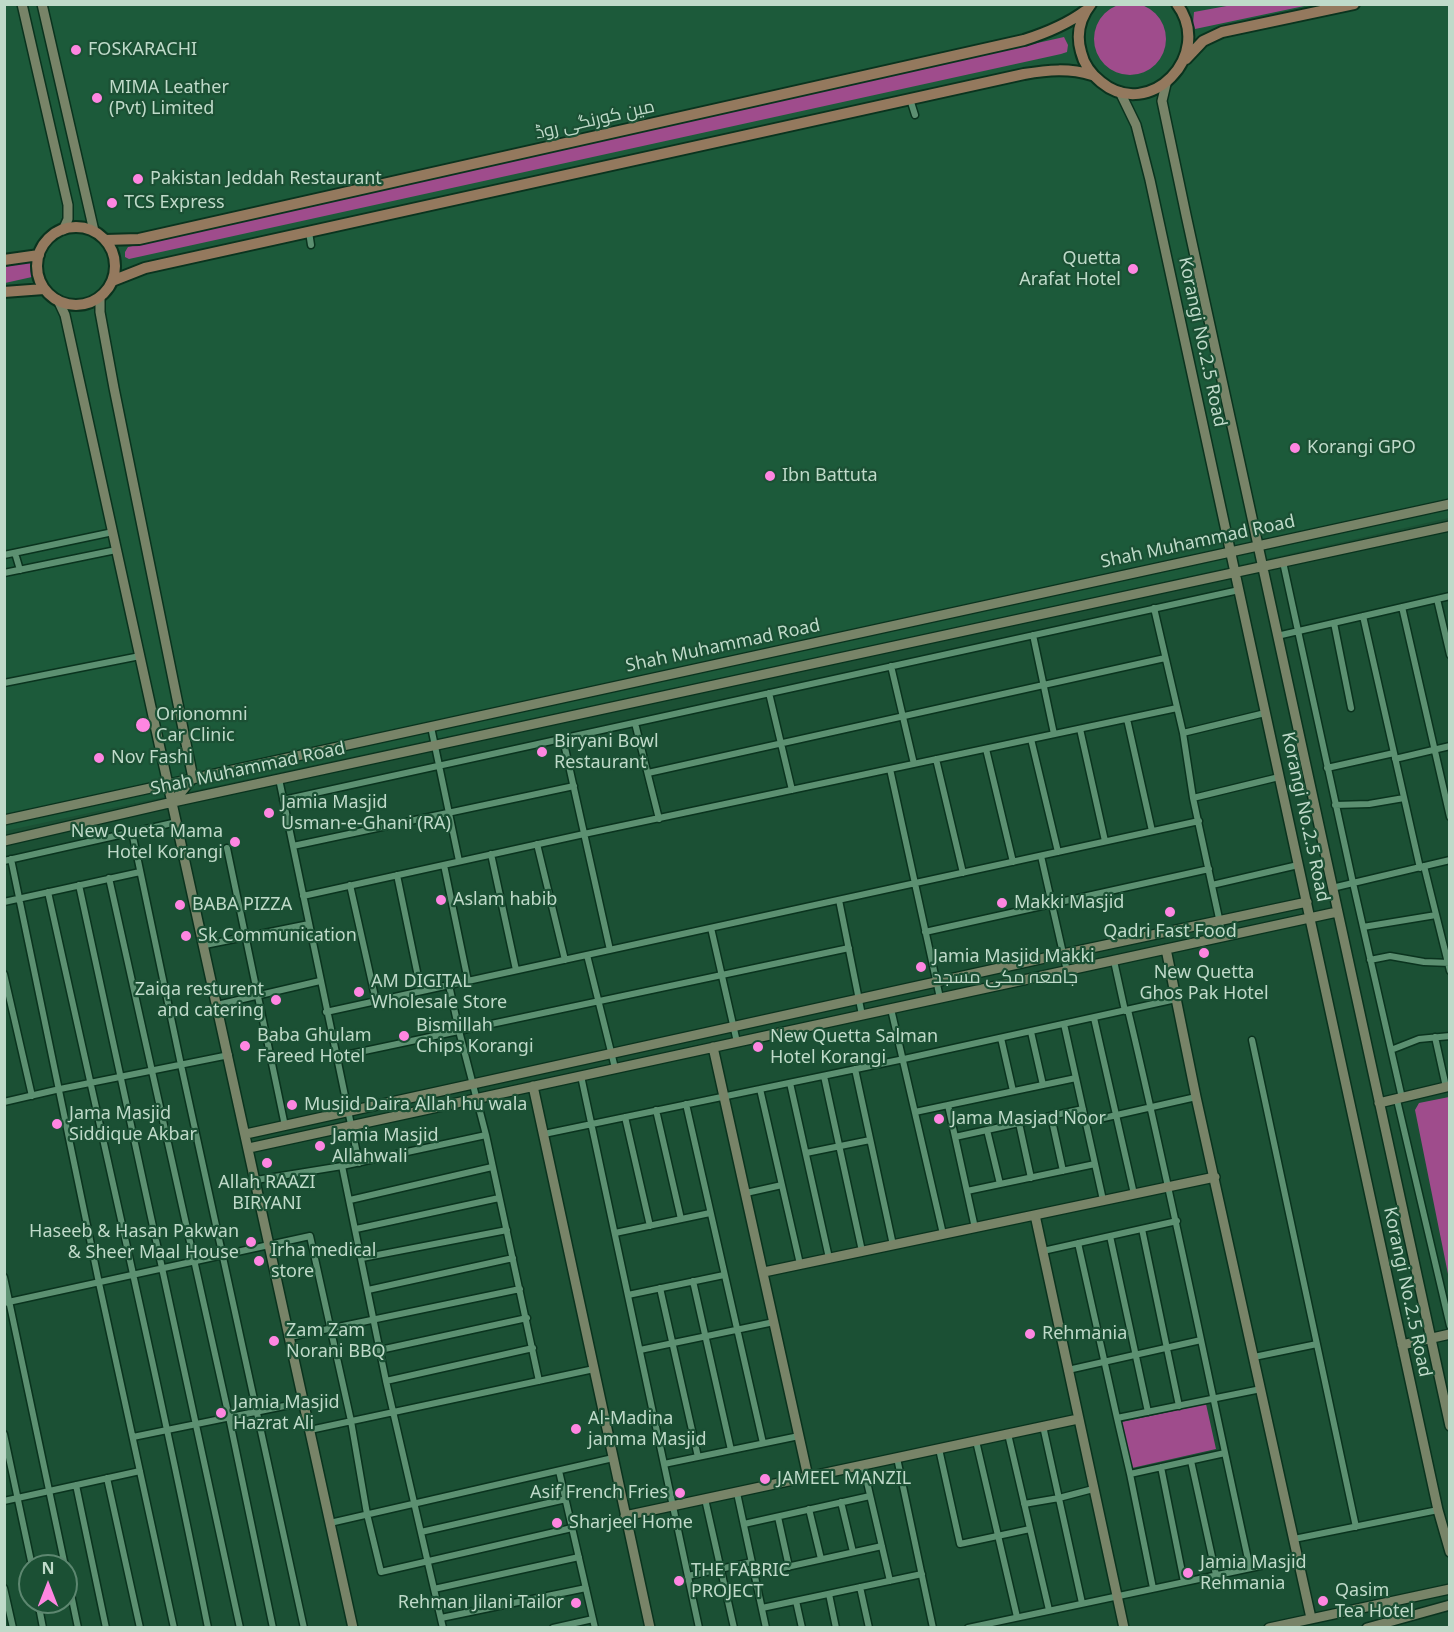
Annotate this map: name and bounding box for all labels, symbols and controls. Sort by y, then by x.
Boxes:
place label: FOSKARACHI [88,39,197,61]
marker: FOSKARACHI [69,43,83,57]
place label: MIMA Leather (Pvt) Limited [109,77,229,119]
marker: MIMA Leather (Pvt) Limited [90,91,104,105]
street label: مین کورنگی روڈ [533,96,657,144]
place label: Pakistan Jeddah Restaurant [150,168,382,190]
marker: Pakistan Jeddah Restaurant [131,172,145,186]
place label: TCS Express [124,192,225,214]
marker: TCS Express [105,196,119,210]
place label: Quetta Arafat Hotel [1019,248,1121,290]
street label: Korangi No.2.5 Road [1173,255,1231,429]
marker: Quetta Arafat Hotel [1126,262,1140,276]
place label: Korangi GPO [1307,437,1416,459]
marker: Korangi GPO [1288,441,1302,455]
place label: Ibn Battuta [782,465,877,487]
marker: Ibn Battuta [763,469,777,483]
street label: Shah Muhammad Road [1099,511,1297,573]
street label: Shah Muhammad Road [624,615,822,677]
place label: Orionomni Car Clinic [156,704,248,746]
marker: Orionomni Car Clinic [134,716,152,734]
street label: Korangi No.2.5 Road [1276,730,1334,904]
place label: Biryani Bowl Restaurant [554,731,659,774]
street label: Shah Muhammad Road [149,738,347,800]
marker: Biryani Bowl Restaurant [535,745,549,759]
place label: Nov Fashi [111,747,193,769]
marker: Nov Fashi [92,751,106,765]
place label: Jamia Masjid Usman-e-Ghani (RA) [281,792,451,834]
marker: Jamia Masjid Usman-e-Ghani (RA) [262,806,276,820]
place label: New Queta Mama Hotel Korangi [71,821,223,864]
marker: New Queta Mama Hotel Korangi [228,835,242,849]
place label: Aslam habib [453,889,557,911]
place label: Makki Masjid [1014,892,1124,914]
marker: Aslam habib [434,893,448,907]
place label: BABA PIZZA [192,894,292,916]
marker: Makki Masjid [995,896,1009,910]
marker: BABA PIZZA [173,898,187,912]
marker: Qadri Fast Food [1163,905,1177,919]
place label: Qadri Fast Food [1103,921,1237,943]
place label: Sk Communication [198,925,357,947]
marker: Sk Communication [179,929,193,943]
place label: Jamia Masjid Makki جامعہ مکی مسجد [933,946,1095,988]
marker: New Quetta Ghos Pak Hotel [1197,946,1211,960]
marker: Jamia Masjid Makki جامعہ مکی مسجد [914,960,928,974]
place label: New Quetta Ghos Pak Hotel [1139,962,1269,1004]
place label: AM DIGITAL Wholesale Store [371,971,507,1014]
place label: Zaiqa resturent and catering [135,979,264,1022]
marker: AM DIGITAL Wholesale Store [352,985,366,999]
marker: Zaiqa resturent and catering [269,993,283,1007]
place label: Bismillah Chips Korangi [416,1015,534,1058]
place label: Baba Ghulam Fareed Hotel [257,1025,372,1068]
place label: New Quetta Salman Hotel Korangi [770,1026,938,1068]
marker: Bismillah Chips Korangi [397,1029,411,1043]
marker: Baba Ghulam Fareed Hotel [238,1039,252,1053]
marker: New Quetta Salman Hotel Korangi [751,1040,765,1054]
place label: Musjid Daira Allah hu wala [304,1094,527,1116]
marker: Musjid Daira Allah hu wala [285,1098,299,1112]
place label: Jama Masjid Siddique Akbar [69,1103,197,1146]
place label: Jama Masjad Noor [951,1108,1106,1130]
marker: Jama Masjad Noor [932,1112,946,1126]
marker: Jama Masjid Siddique Akbar [50,1117,64,1131]
place label: Jamia Masjid Allahwali [332,1125,439,1168]
marker: Jamia Masjid Allahwali [313,1139,327,1153]
marker: Allah RAAZI BIRYANI [260,1156,274,1170]
place label: Allah RAAZI BIRYANI [218,1172,316,1214]
street label: Korangi No.2.5 Road [1378,1205,1436,1379]
place label: Haseeb & Hasan Pakwan & Sheer Maal House [29,1221,239,1264]
marker: Haseeb & Hasan Pakwan & Sheer Maal House [244,1235,258,1249]
place label: Irha medical store [271,1240,377,1282]
marker: Irha medical store [252,1254,266,1268]
place label: Zam Zam Norani BBQ [286,1320,386,1362]
place label: Rehmania [1042,1323,1127,1345]
marker: Rehmania [1023,1327,1037,1341]
marker: Zam Zam Norani BBQ [267,1334,281,1348]
place label: Jamia Masjid Hazrat Ali [233,1392,340,1434]
marker: Jamia Masjid Hazrat Ali [214,1406,228,1420]
place label: Al-Madina jamma Masjid [588,1408,707,1450]
marker: Al-Madina jamma Masjid [569,1422,583,1436]
place label: JAMEEL MANZIL [777,1468,911,1490]
marker: JAMEEL MANZIL [758,1472,772,1486]
place label: Asif French Fries [530,1482,668,1504]
marker: Asif French Fries [673,1486,687,1500]
place label: Sharjeel Home [569,1512,693,1534]
marker: Sharjeel Home [550,1516,564,1530]
place label: Jamia Masjid Rehmania [1200,1552,1307,1594]
north arrow [18,1554,78,1614]
text: N [41,1557,55,1579]
place label: THE FABRIC PROJECT [691,1560,790,1602]
marker: Jamia Masjid Rehmania [1181,1566,1195,1580]
marker: THE FABRIC PROJECT [672,1574,686,1588]
place label: Qasim Tea Hotel [1335,1580,1414,1622]
place label: Rehman Jilani Tailor [398,1592,564,1614]
marker: Qasim Tea Hotel [1316,1594,1330,1608]
marker: Rehman Jilani Tailor [569,1596,583,1610]

